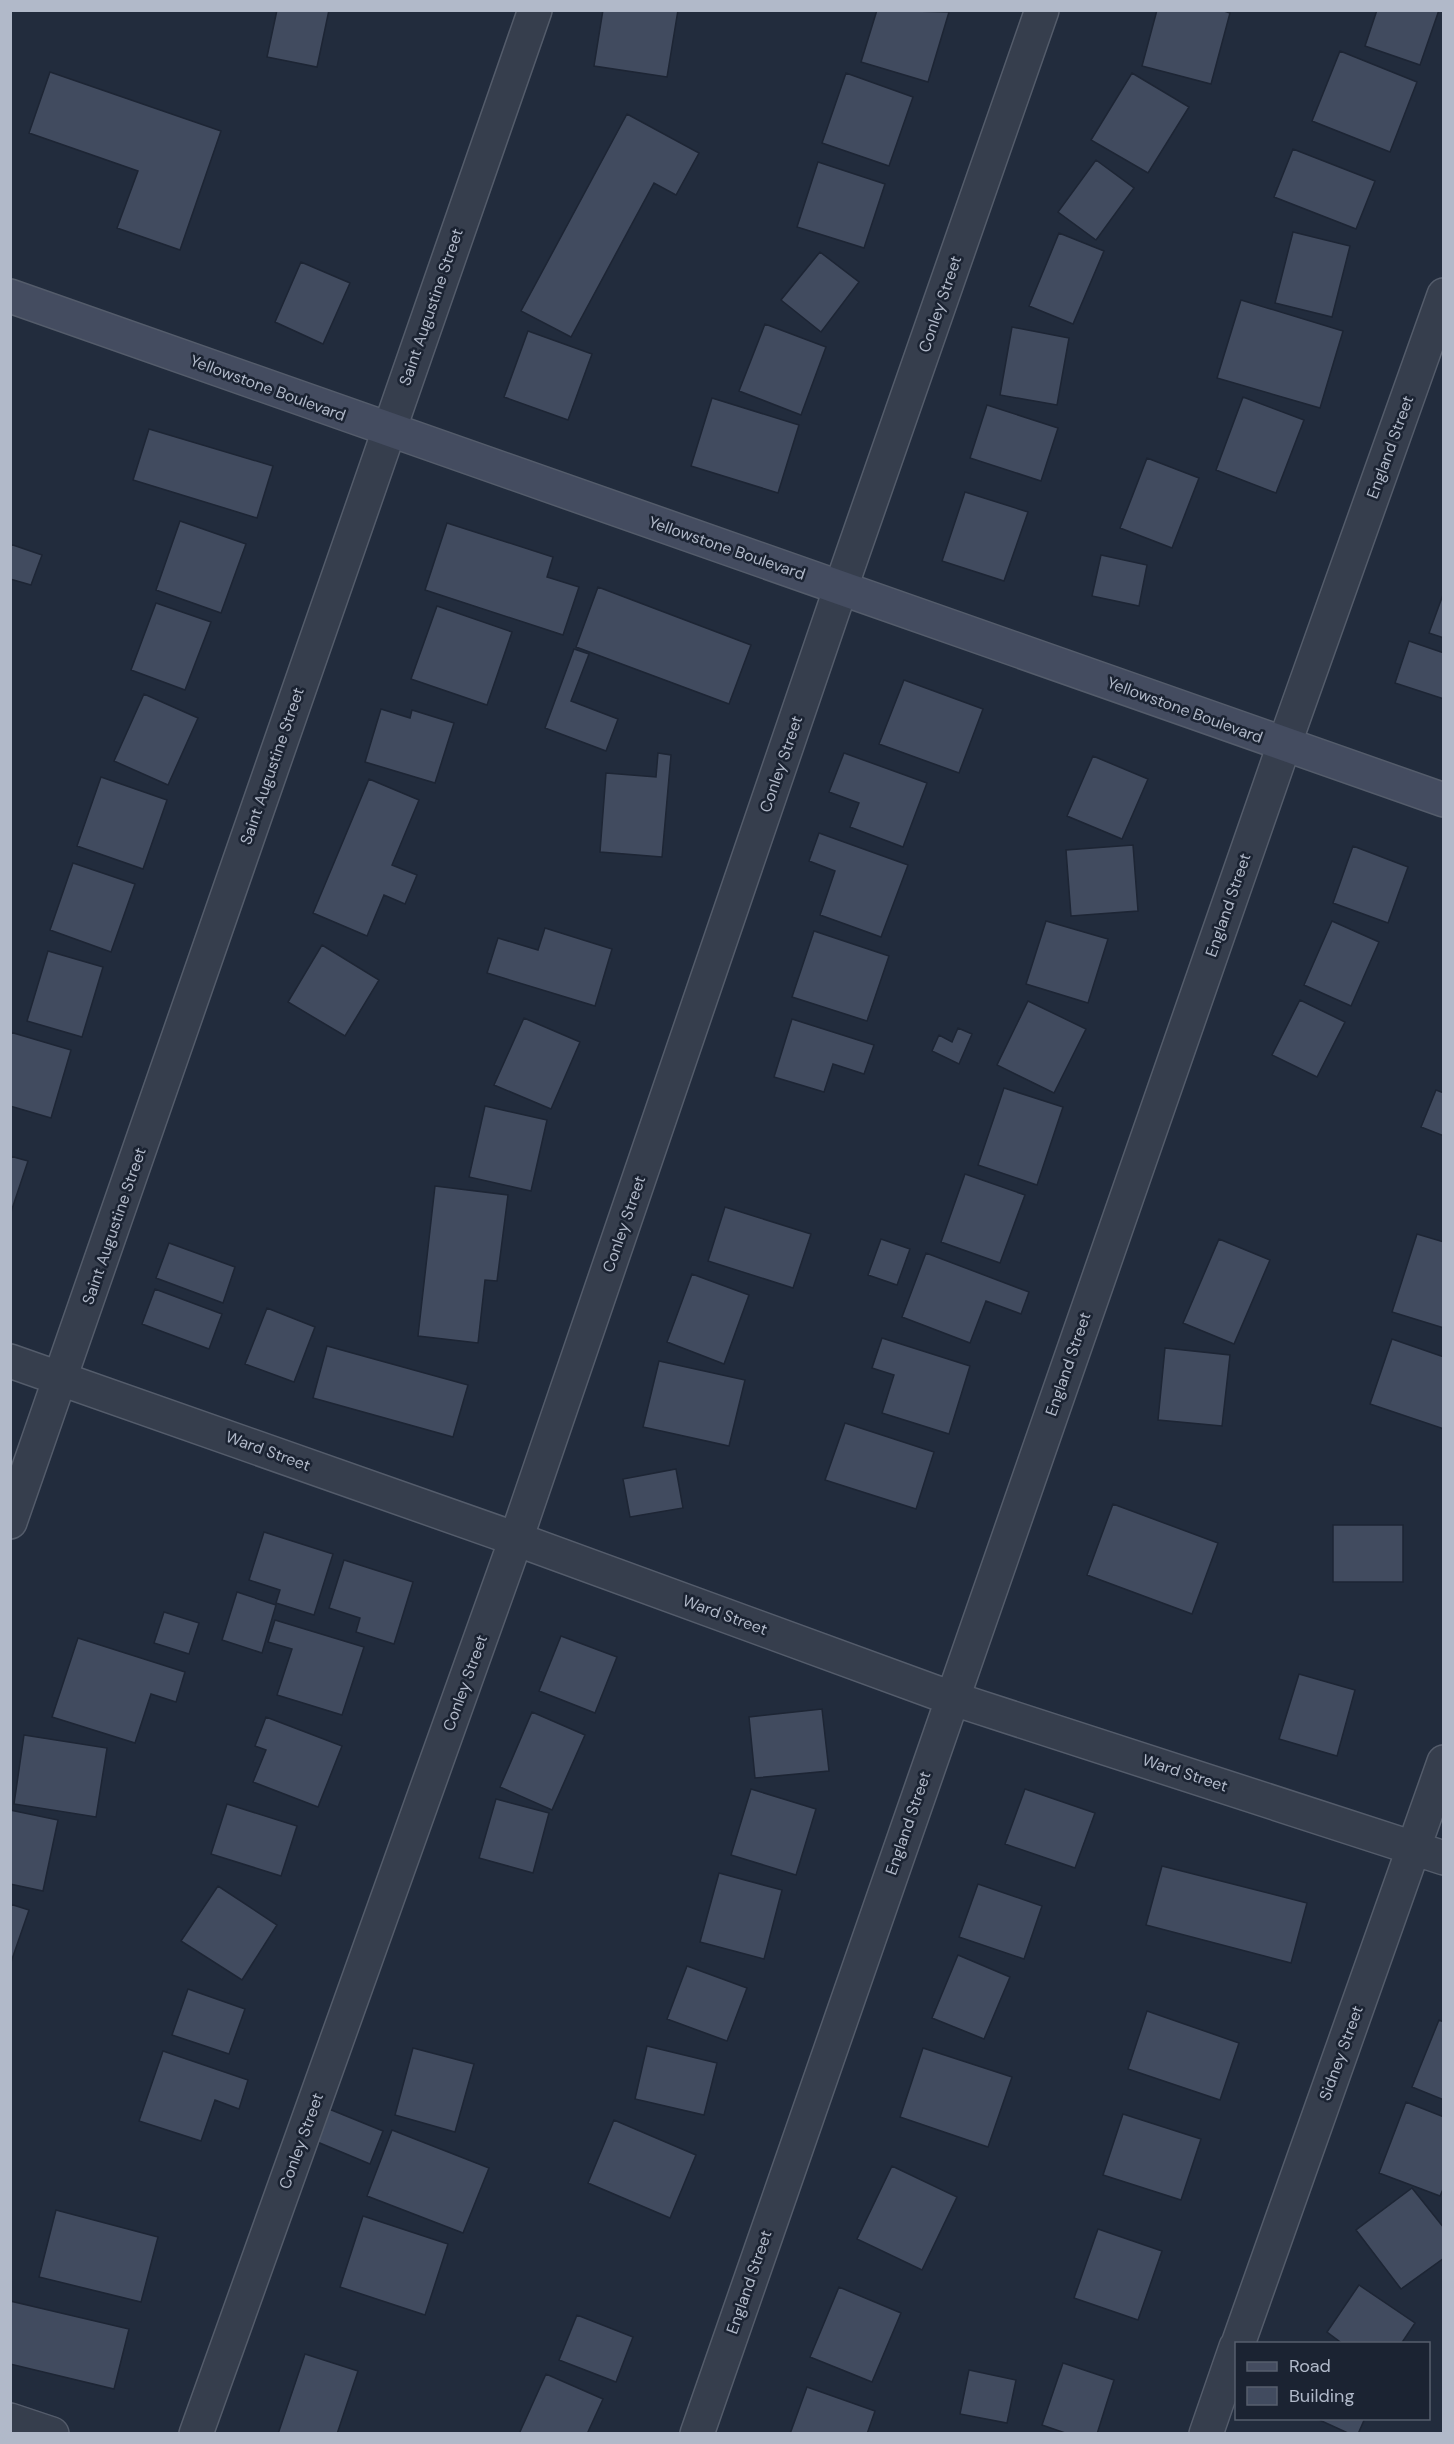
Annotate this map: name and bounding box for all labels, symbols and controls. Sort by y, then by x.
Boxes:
street label: Saint Augustine Street [394,226,468,388]
street label: Conley Street [914,253,966,355]
street label: Yellowstone Boulevard [187,350,349,426]
street label: England Street [1362,393,1418,501]
street label: Yellowstone Boulevard [646,511,808,585]
street label: Yellowstone Boulevard [1104,672,1266,748]
street label: Saint Augustine Street [235,685,309,847]
street label: Conley Street [755,713,807,815]
street label: England Street [1200,850,1256,960]
street label: Saint Augustine Street [77,1145,151,1307]
street label: Conley Street [598,1173,650,1275]
street label: England Street [1040,1309,1096,1419]
street label: Ward Street [223,1426,313,1476]
street label: Ward Street [680,1590,770,1640]
street label: Conley Street [438,1632,492,1734]
street label: Ward Street [1140,1749,1230,1797]
street label: England Street [880,1768,936,1878]
street label: Sidney Street [1314,2003,1368,2103]
street label: Conley Street [274,2090,328,2192]
street label: England Street [721,2227,777,2337]
legend [1235,2342,1430,2420]
text: Road [1289,2354,1331,2378]
text: Building [1289,2384,1354,2408]

